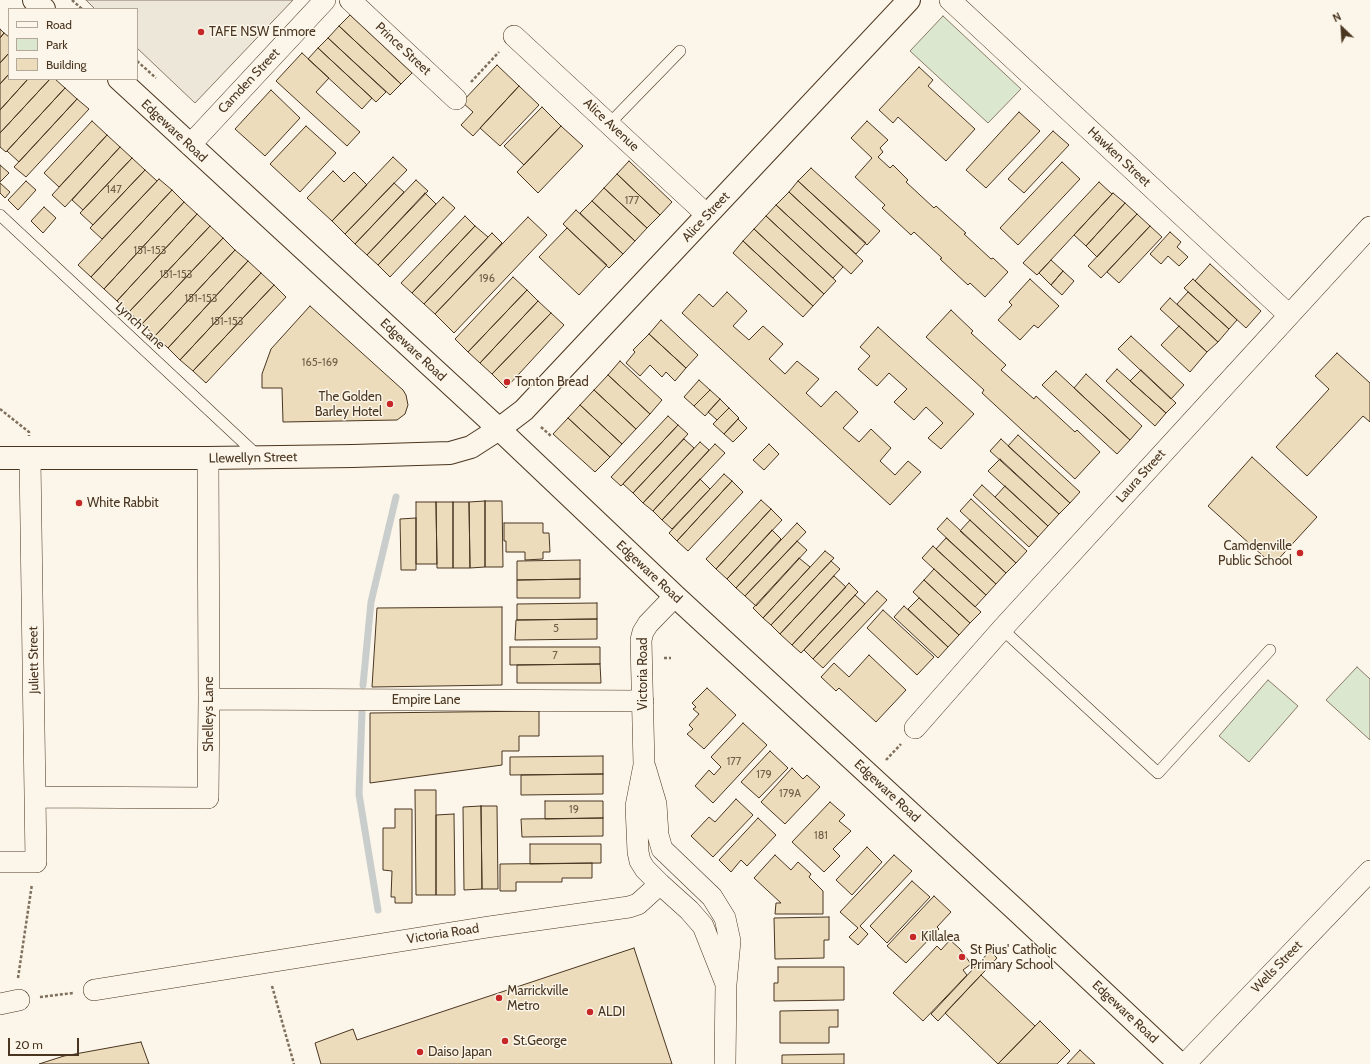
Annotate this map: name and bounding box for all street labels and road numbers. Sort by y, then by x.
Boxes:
street label: Prince Street [372,19,434,79]
street label: Camden Street [215,45,283,117]
street label: Alice Avenue [580,95,642,155]
street label: Edgeware Road [138,96,210,166]
street label: Hawken Street [1084,124,1154,190]
street label: Alice Street [679,189,733,245]
street label: Lynch Lane [112,299,168,353]
street label: Edgeware Road [377,315,449,385]
street label: Laura Street [1113,446,1169,506]
street label: Llewellyn Street [209,449,297,467]
street label: Edgeware Road [613,537,685,607]
street label: Juliett Street [26,626,42,694]
street label: Victoria Road [635,638,651,710]
street label: Shelleys Lane [201,676,217,752]
street label: Empire Lane [392,692,460,708]
street label: Edgeware Road [851,756,923,826]
street label: Victoria Road [406,921,480,947]
street label: Wells Street [1248,938,1306,996]
street label: Edgeware Road [1089,977,1161,1047]

